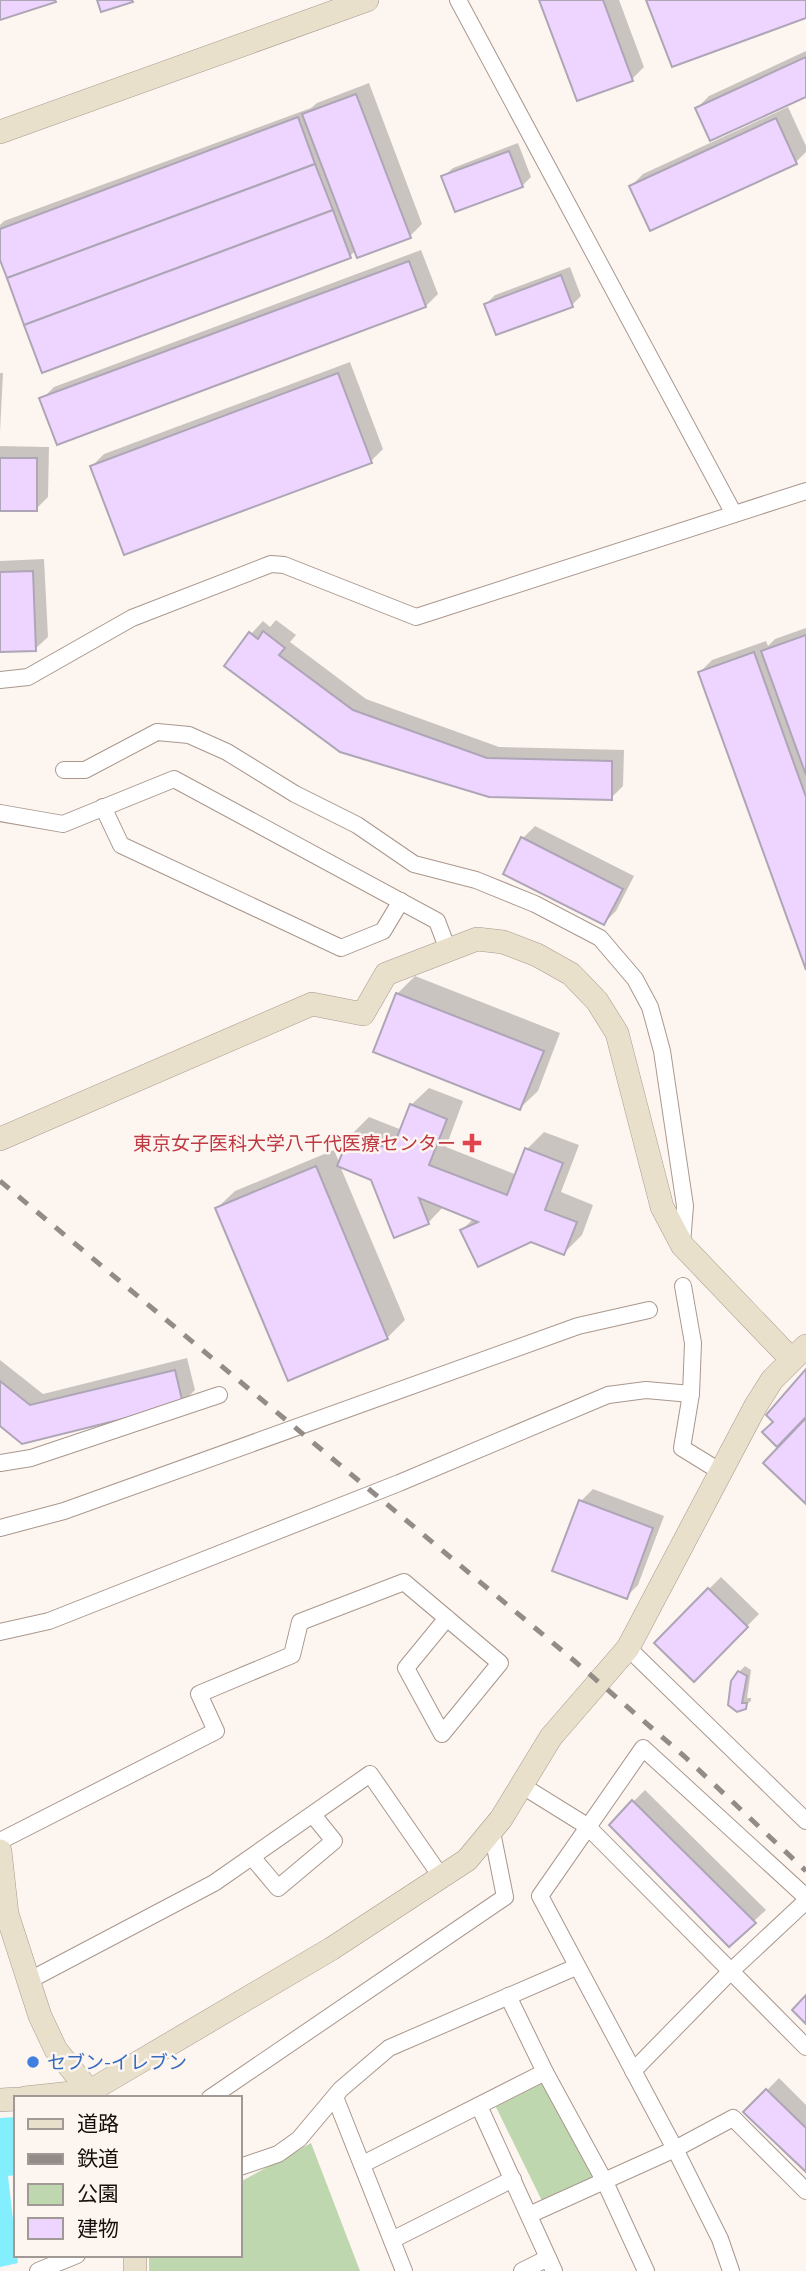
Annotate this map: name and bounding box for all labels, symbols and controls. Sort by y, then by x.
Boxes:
place label: 東京女子医科大学八千代医療センター [133,1133,456,1156]
marker: 東京女子医科大学八千代医療センター [462,1133,482,1153]
place label: セブン-イレブン [47,2052,187,2075]
marker: セブン-イレブン [25,2054,41,2070]
legend [14,2096,242,2257]
text: 道路 [77,2112,119,2137]
text: 鉄道 [77,2147,119,2172]
text: 公園 [77,2182,119,2207]
text: 建物 [77,2217,119,2242]

